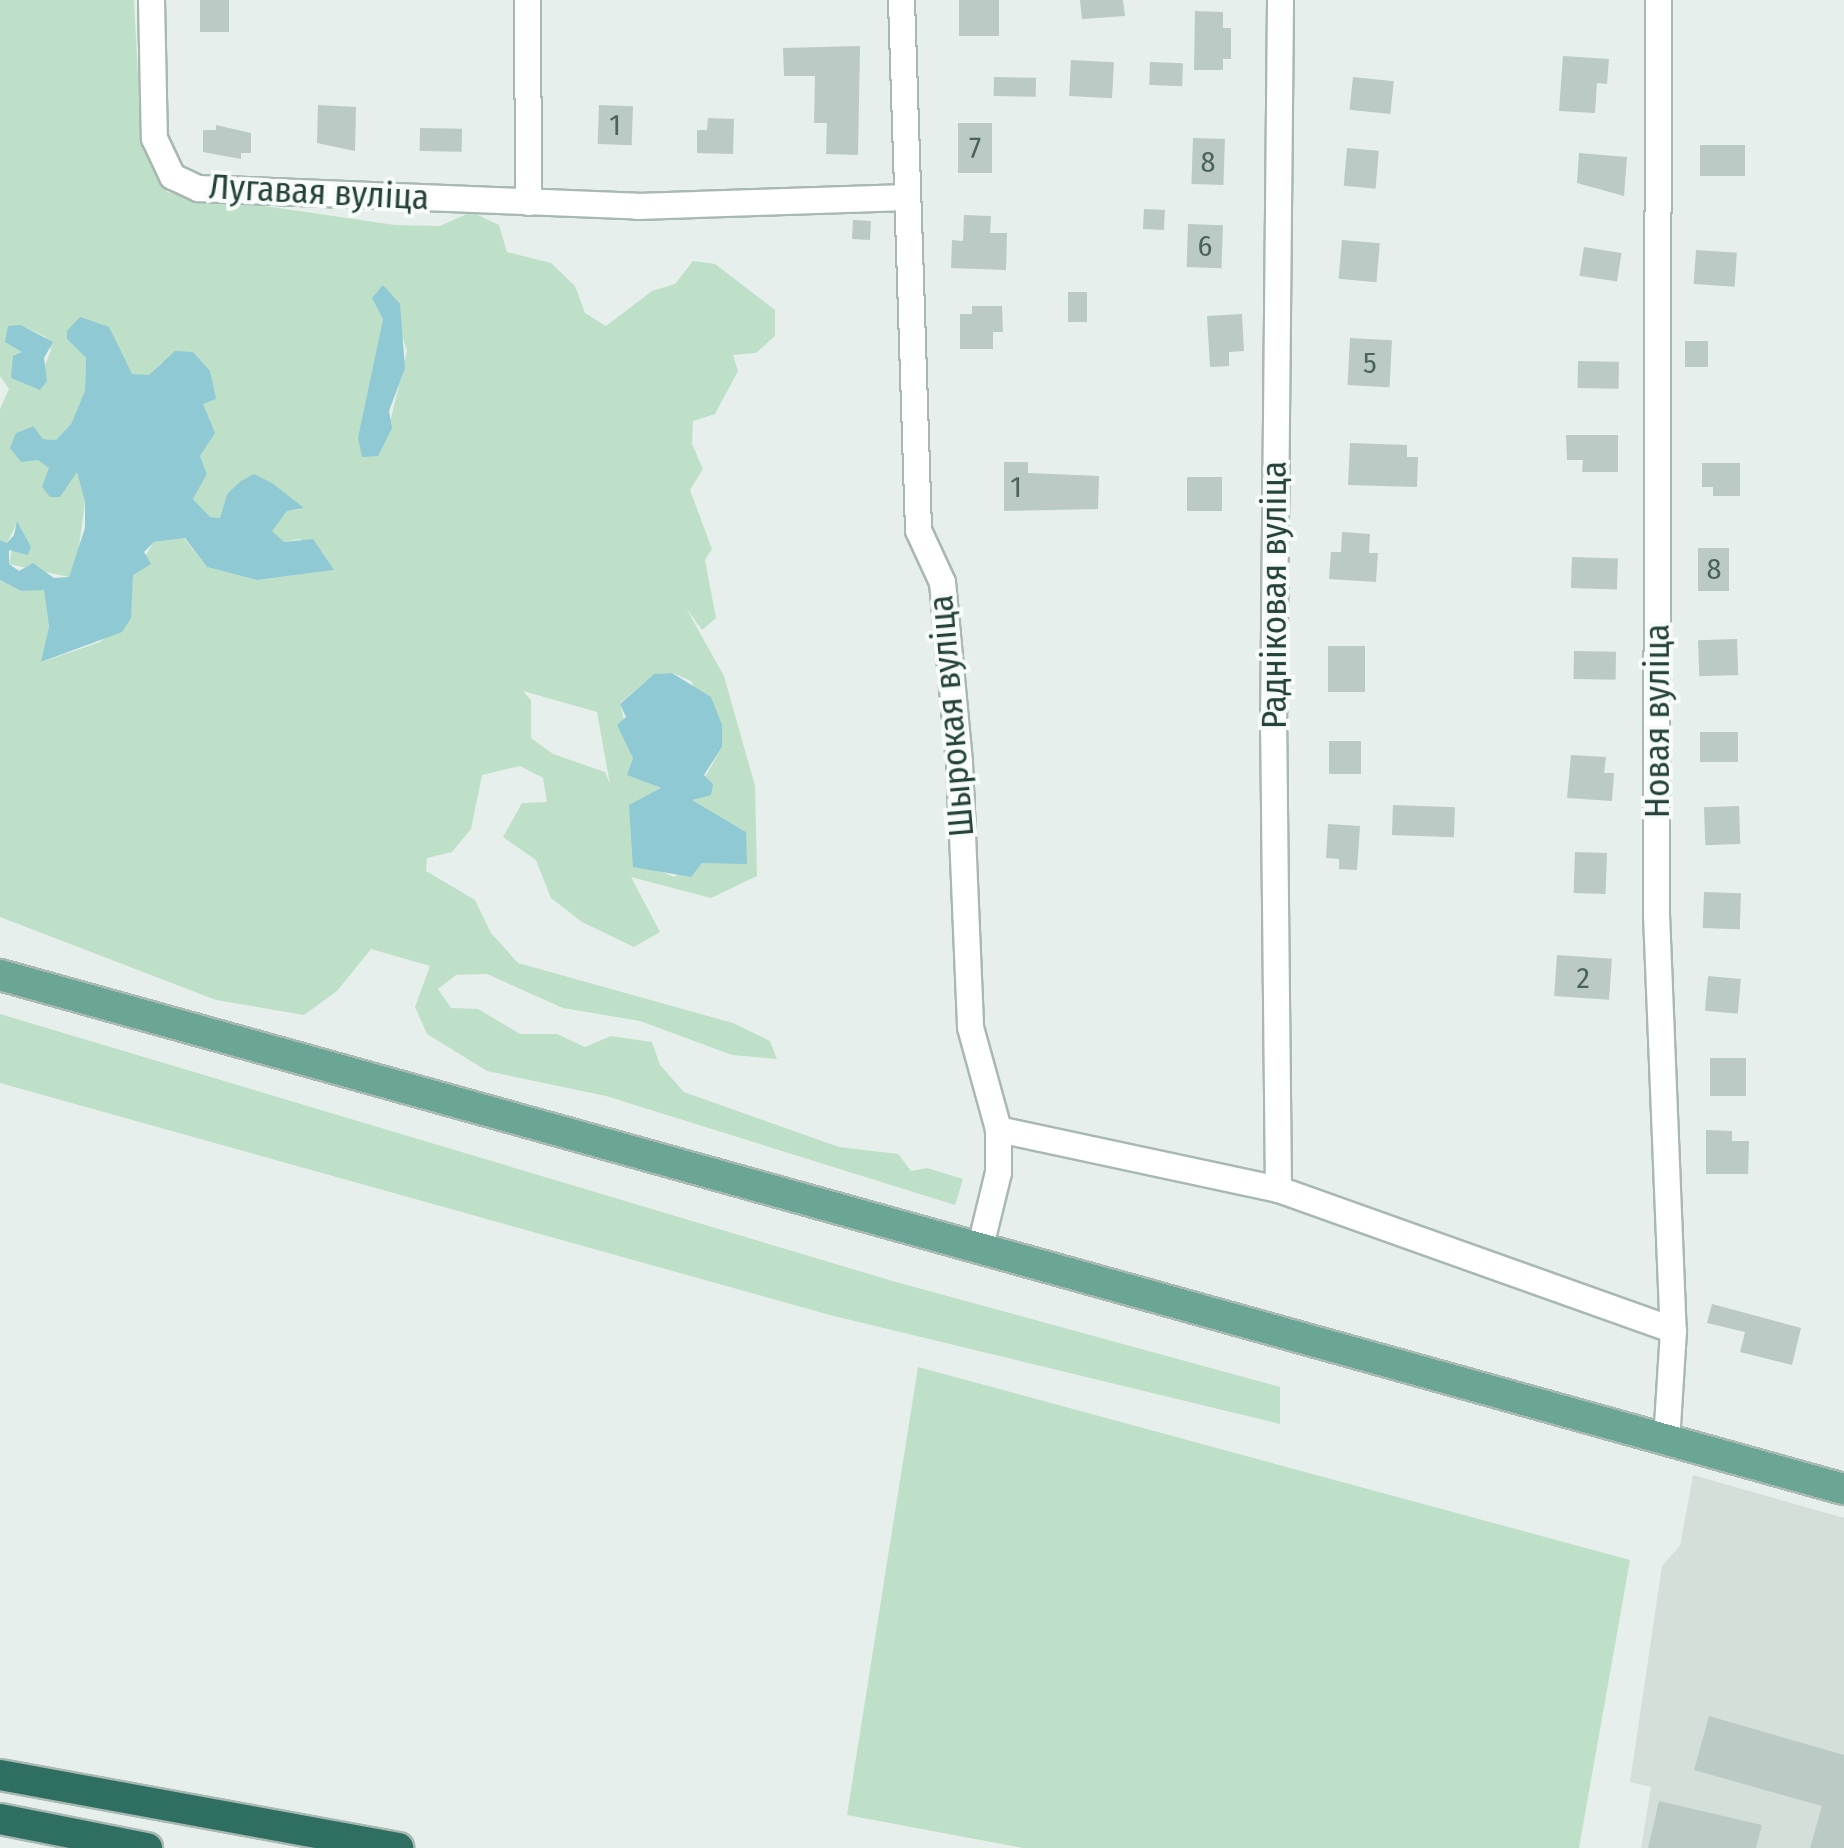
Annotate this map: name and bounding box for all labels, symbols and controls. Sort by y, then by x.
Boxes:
house number: 1 [609,107,621,143]
house number: 7 [969,130,981,166]
house number: 8 [1201,144,1215,180]
street label: Лугавая вуліца [208,165,430,219]
house number: 6 [1198,228,1212,264]
house number: 5 [1363,345,1377,381]
street label: Радніковая вуліца [1253,461,1295,729]
house number: 1 [1010,469,1022,505]
house number: 8 [1707,551,1721,587]
street label: Шырокая вуліца [920,593,982,839]
street label: Новая вуліца [1636,624,1678,818]
house number: 2 [1576,960,1590,996]

